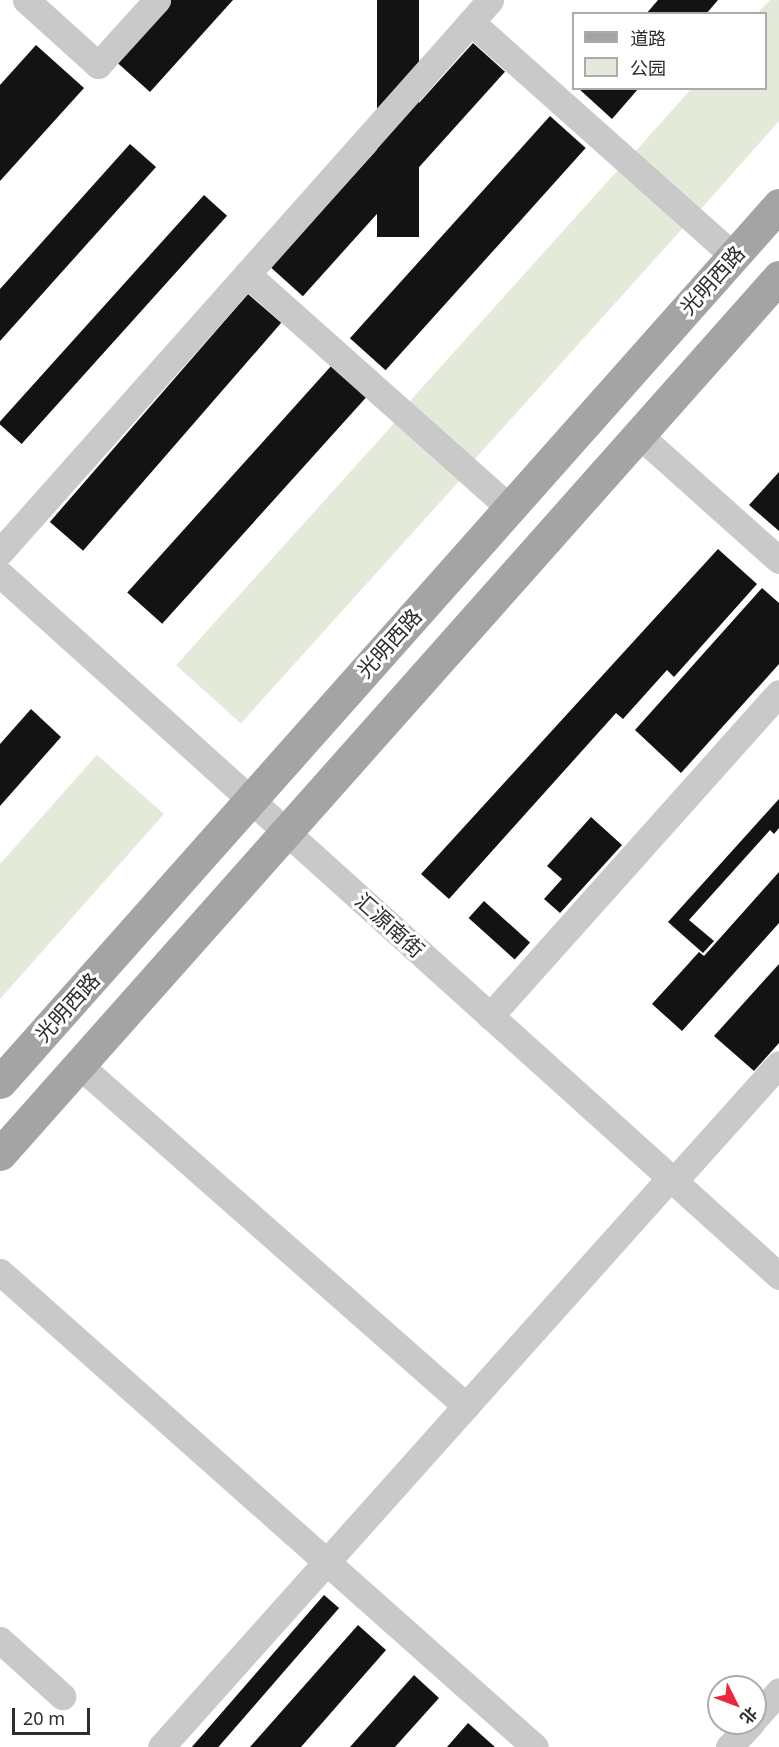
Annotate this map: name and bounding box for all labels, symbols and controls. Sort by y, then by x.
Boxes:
legend [572,12,767,90]
text: 道路 [630,26,666,50]
text: 公园 [630,56,666,80]
street label: 光明西路 [675,240,749,320]
street label: 光明西路 [352,603,426,683]
street label: 汇源南街 [350,888,430,962]
street label: 光明西路 [30,967,104,1047]
north arrow [707,1675,767,1735]
scale bar [15,1696,93,1734]
text: 北 [735,1702,762,1729]
text: 20 m [23,1706,65,1730]

